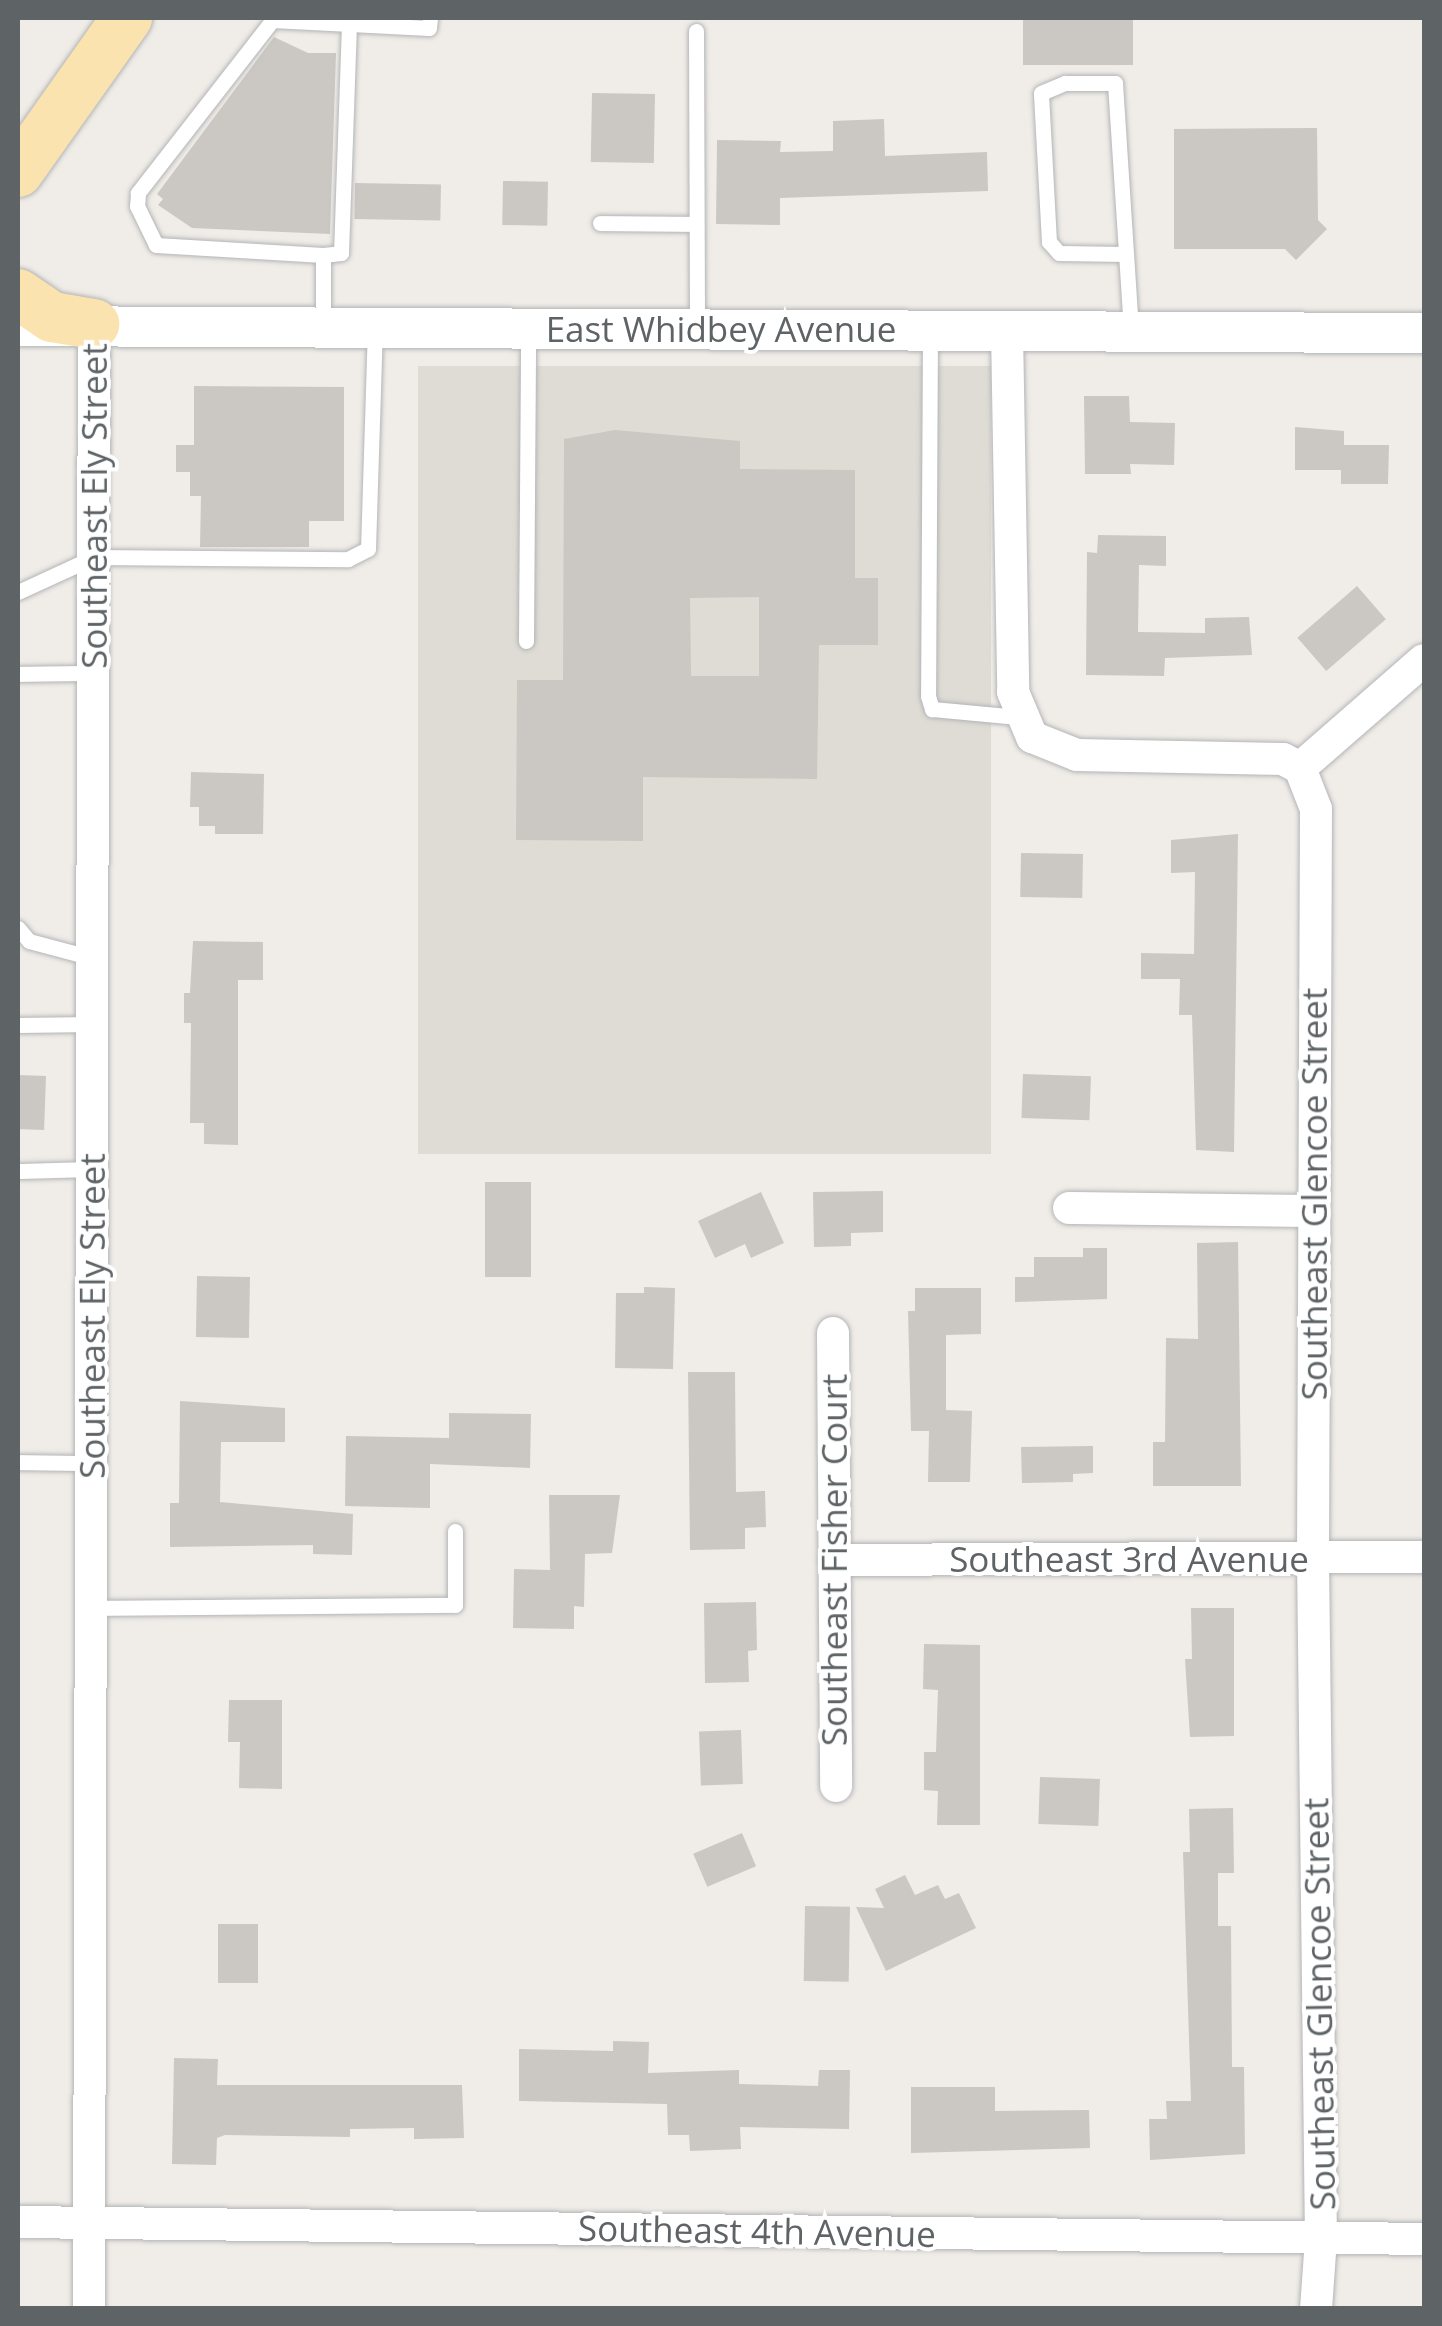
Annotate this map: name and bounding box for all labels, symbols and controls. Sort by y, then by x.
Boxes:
street label: East Whidbey Avenue [546,308,896,350]
street label: Southeast Ely Street [73,343,115,669]
street label: Southeast Glencoe Street [1293,988,1335,1400]
street label: Southeast Ely Street [71,1153,113,1479]
street label: Southeast Fisher Court [813,1374,855,1746]
street label: Southeast 3rd Avenue [949,1538,1309,1580]
street label: Southeast Glencoe Street [1294,1797,1344,2211]
street label: Southeast 4th Avenue [578,2207,936,2255]

